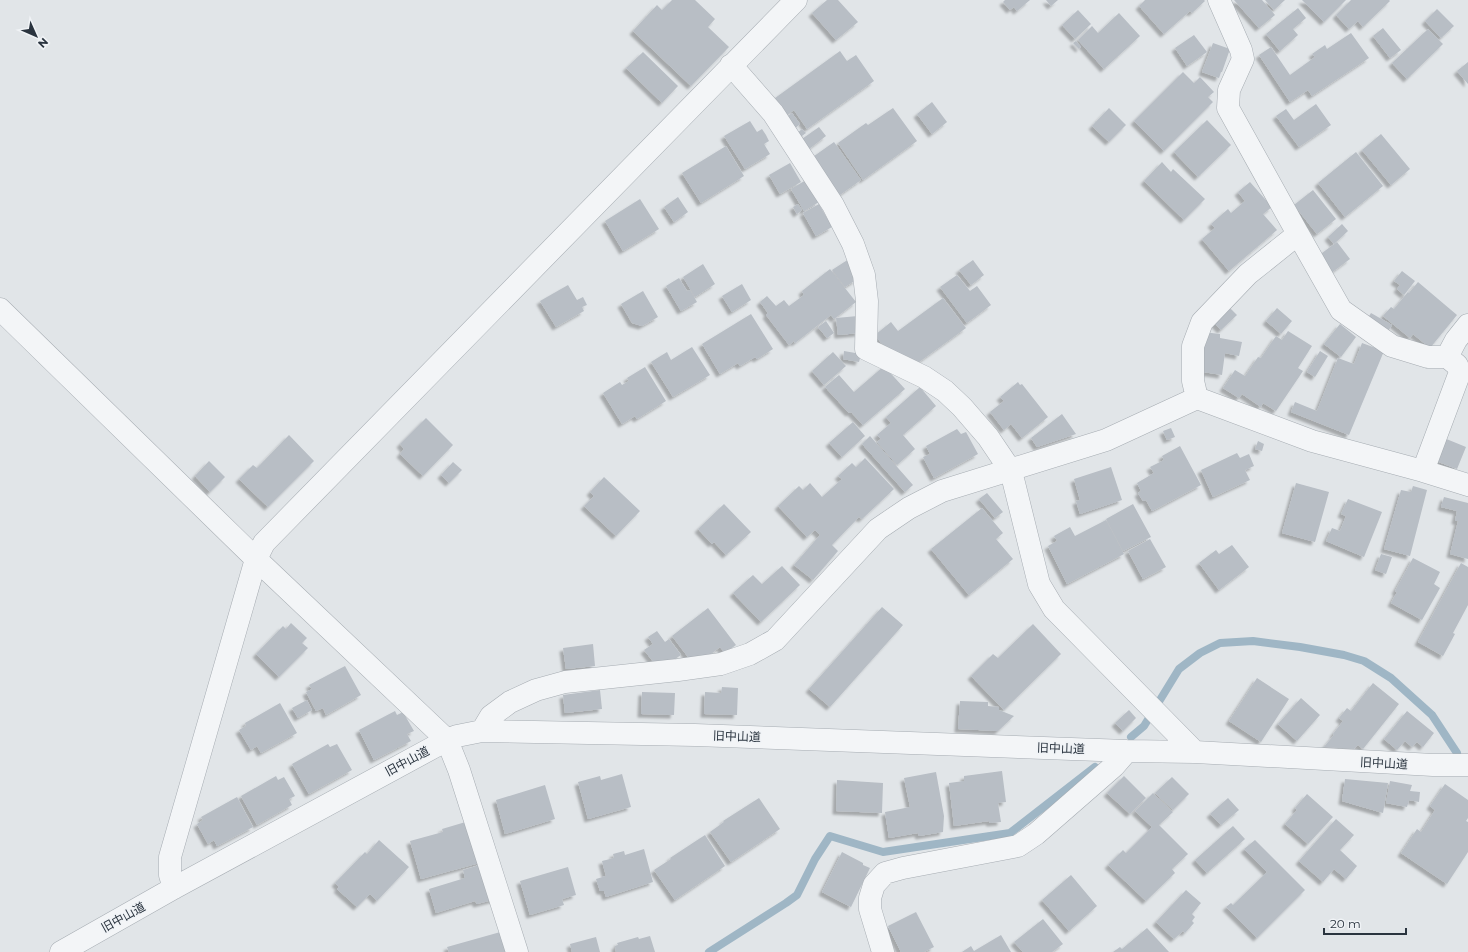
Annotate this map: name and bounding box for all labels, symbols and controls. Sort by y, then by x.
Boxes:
north arrow [16,16,56,56]
text: N [35,35,51,51]
street label: 旧中山道 [713,728,761,744]
street label: 旧中山道 [1037,740,1085,756]
street label: 旧中山道 [382,743,432,779]
street label: 旧中山道 [1360,754,1408,772]
street label: 旧中山道 [98,899,148,935]
scale bar [1324,910,1406,936]
text: 20 m [1330,916,1361,931]

